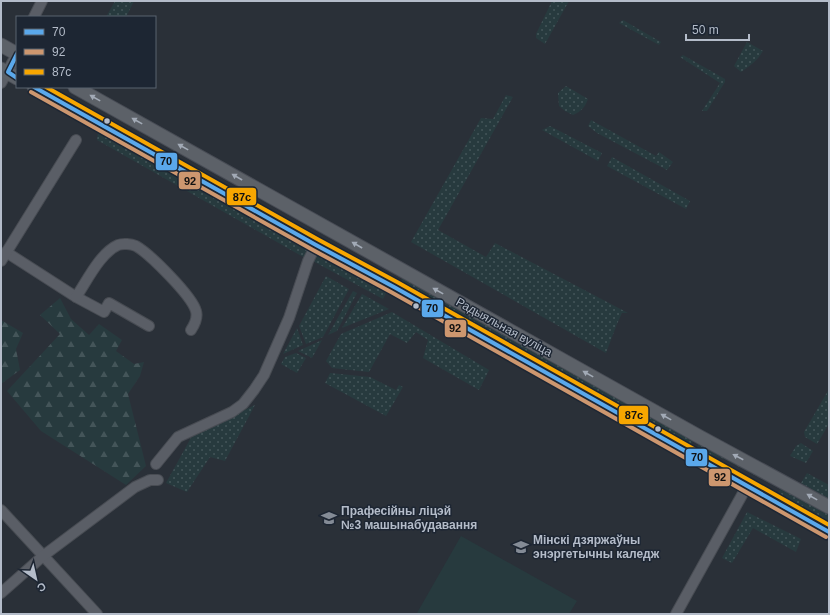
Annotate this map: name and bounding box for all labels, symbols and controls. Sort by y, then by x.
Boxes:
legend [16,16,156,88]
scale bar [686,16,749,42]
text: 50 m [692,23,719,37]
text: 70 [52,25,66,39]
text: 92 [52,45,66,59]
text: 87с [52,65,71,79]
one-way arrow [89,95,101,101]
unlabelled marker [102,116,112,126]
one-way arrow [131,118,143,124]
one-way arrow [177,143,189,150]
line badge: 70 [155,152,178,171]
text: 70 [160,155,172,167]
line badge: 92 [178,171,201,190]
one-way arrow [231,173,243,180]
text: 92 [184,175,196,187]
line badge: 87с [226,187,257,206]
text: 87с [233,191,251,203]
one-way arrow [351,241,362,248]
one-way arrow [433,287,444,294]
street label: Радыяльная вуліца [453,295,555,359]
line badge: 70 [421,299,444,318]
unlabelled marker [411,301,421,311]
text: 70 [426,302,438,314]
line badge: 92 [444,319,467,338]
text: 92 [449,322,461,334]
one-way arrow [582,371,593,377]
line badge: 87с [618,405,649,425]
text: 87с [625,409,643,421]
one-way arrow [660,414,672,421]
unlabelled marker [653,424,663,434]
line badge: 70 [685,448,708,467]
text: 70 [691,451,703,463]
one-way arrow [732,454,744,460]
line badge: 92 [708,468,731,487]
text: 92 [714,471,726,483]
one-way arrow [806,494,818,501]
place label: Прафесійны ліцэй №3 машынабудавання [341,504,477,532]
school or university icon: Прафесійны ліцэй №3 машынабудавання [320,509,338,527]
place label: Мінскі дзяржаўны энэргетычны каледж [533,533,660,561]
school or university icon: Мінскі дзяржаўны энэргетычны каледж [512,538,530,556]
north arrow [16,559,56,599]
text: С [35,580,48,595]

